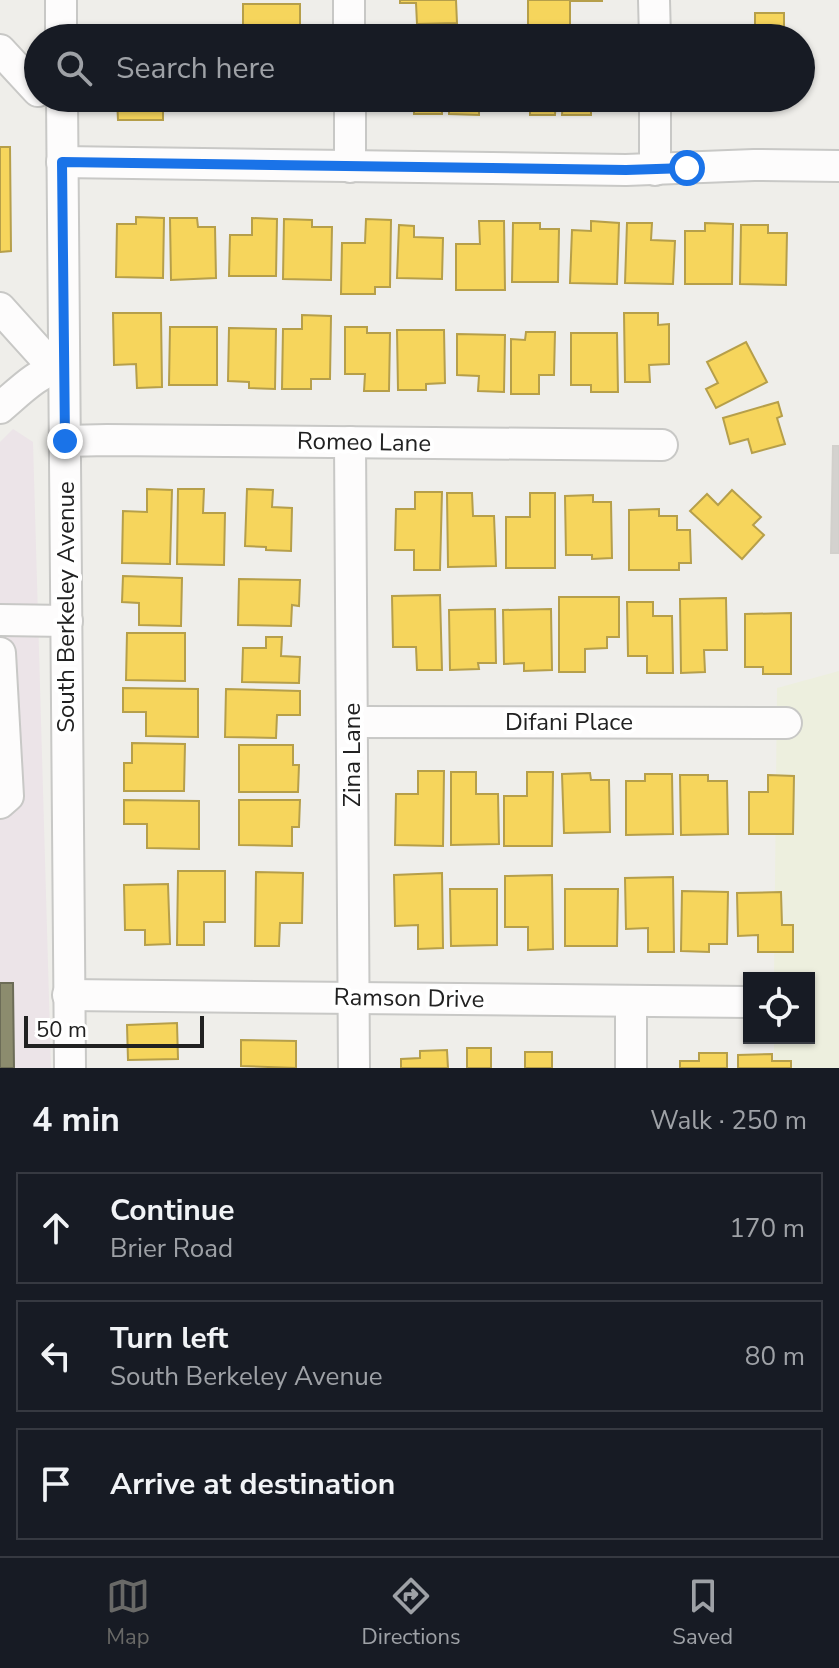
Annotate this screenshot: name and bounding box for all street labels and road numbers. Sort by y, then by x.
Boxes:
street label: Romeo Lane [297,425,431,459]
street label: South Berkeley Avenue [50,481,82,733]
street label: Zina Lane [336,703,368,807]
street label: Difani Place [505,706,633,738]
street label: Ramson Drive [333,981,485,1015]

